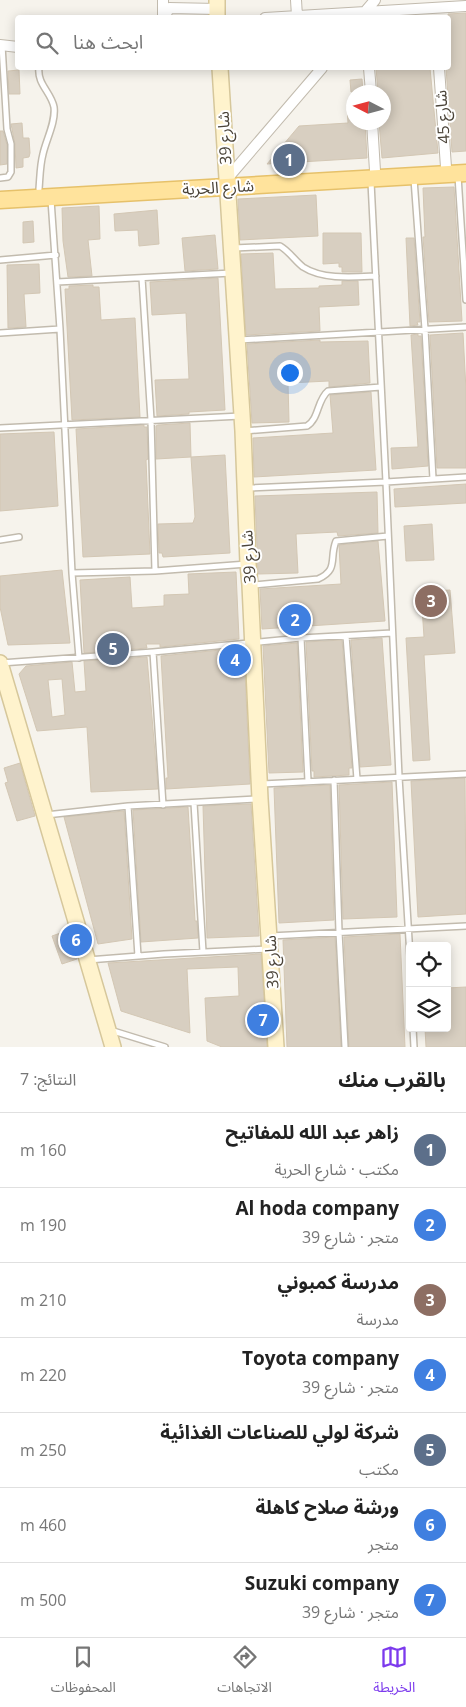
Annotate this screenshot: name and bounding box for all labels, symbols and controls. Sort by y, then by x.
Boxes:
search box [15,15,451,70]
icon: search [33,29,61,57]
text: ابحث هنا [73,29,143,55]
north arrow [346,85,391,130]
street label: شارع 45 [429,89,457,145]
street label: شارع 39 [212,111,238,165]
pin: 1 [273,141,305,179]
street label: شارع الحرية [182,174,255,202]
your location [277,360,303,386]
street label: شارع 39 [235,529,263,585]
pin: 3 [415,582,447,620]
pin: 2 [279,601,311,639]
pin: 5 [97,630,129,668]
pin: 4 [219,641,251,679]
pin: 6 [60,921,92,959]
street label: شارع 39 [259,935,285,989]
map controls [406,942,451,1032]
button: locate [406,942,451,987]
button: layers [406,987,451,1032]
pin: 7 [247,1001,279,1039]
text: بالقرب منك [338,1065,446,1093]
text: النتائج: 7 [20,1068,76,1090]
text: زاهر عبد الله للمفاتيح [226,1119,399,1145]
text: 160 m [20,1139,66,1161]
text: 1 [425,1139,435,1161]
text: مكتب · شارع الحرية [275,1158,399,1180]
text: Al hoda company [235,1195,399,1221]
text: 190 m [20,1214,66,1236]
text: 2 [425,1214,435,1236]
text: متجر · شارع 39 [302,1226,399,1248]
text: مدرسة كمبوني [277,1269,399,1295]
text: 210 m [20,1289,66,1311]
text: 3 [425,1289,435,1311]
text: مدرسة [356,1308,399,1330]
text: Toyota company [242,1345,399,1371]
text: 220 m [20,1364,66,1386]
text: 4 [425,1364,435,1386]
text: متجر · شارع 39 [302,1376,399,1398]
text: شركة لولي للصناعات الغذائية [160,1419,399,1445]
text: 250 m [20,1439,66,1461]
text: 5 [425,1439,435,1461]
text: مكتب [359,1458,399,1480]
text: ورشة صلاح كاهلة [255,1494,399,1520]
text: 460 m [20,1514,66,1536]
text: 6 [425,1514,435,1536]
text: متجر [368,1533,399,1555]
text: Suzuki company [245,1570,399,1596]
text: 500 m [20,1589,66,1611]
text: 7 [425,1589,435,1611]
text: متجر · شارع 39 [302,1601,399,1623]
tab: المحفوظات [51,1643,116,1702]
tab: الاتجاهات [217,1643,272,1702]
tab: الخريطة [373,1643,415,1702]

